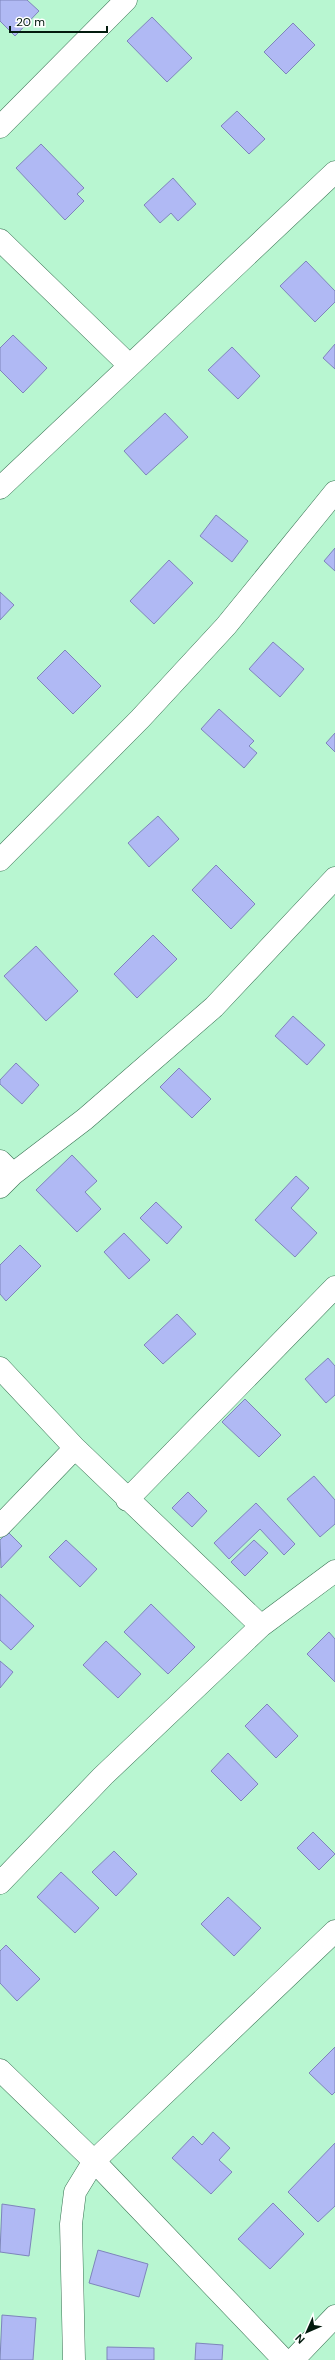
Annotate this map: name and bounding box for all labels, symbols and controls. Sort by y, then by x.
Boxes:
scale bar [10,8,107,34]
text: 20 m [16,14,45,30]
north arrow [287,2312,327,2352]
text: N [292,2331,308,2347]

